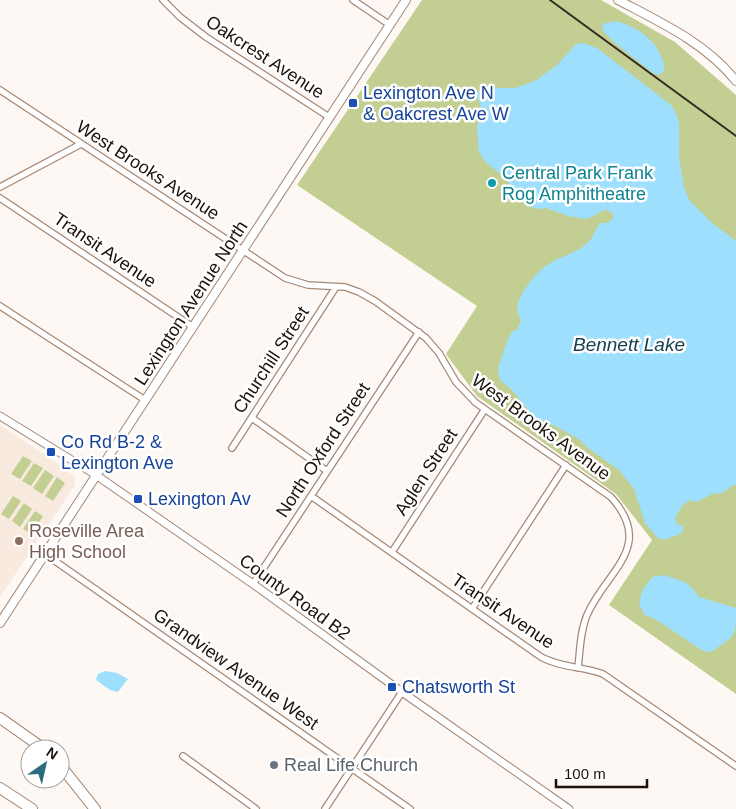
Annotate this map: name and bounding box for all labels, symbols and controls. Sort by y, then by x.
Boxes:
street label: Oakcrest Avenue [202,11,328,103]
place label: Lexington Ave N & Oakcrest Ave W [363,83,509,124]
marker: Lexington Ave N & Oakcrest Ave W [347,97,359,109]
street label: West Brooks Avenue [73,116,223,224]
place label: Central Park Frank Rog Amphitheatre [502,163,654,204]
marker: Central Park Frank Rog Amphitheatre [486,177,498,189]
street label: Transit Avenue [50,208,160,292]
street label: Lexington Avenue North [130,217,252,389]
street label: Churchill Street [229,303,313,417]
water label: Bennett Lake [573,334,685,355]
street label: West Brooks Avenue [468,370,614,484]
street label: North Oxford Street [272,379,374,521]
street label: Aglen Street [391,425,461,519]
place label: Co Rd B-2 & Lexington Ave [61,432,174,473]
marker: Co Rd B-2 & Lexington Ave [45,446,57,458]
place label: Lexington Av [148,489,251,509]
marker: Lexington Av [132,493,144,505]
place label: Roseville Area High School [29,521,145,562]
marker: Roseville Area High School [13,535,25,547]
street label: County Road B2 [236,550,354,644]
street label: Transit Avenue [448,569,558,653]
street label: Grandview Avenue West [150,604,322,734]
place label: Chatsworth St [402,677,515,697]
marker: Chatsworth St [386,681,398,693]
north arrow [20,739,70,789]
text: N [44,744,61,763]
place label: Real Life Church [284,755,418,775]
scale bar [556,756,647,788]
marker: Real Life Church [268,759,280,771]
text: 100 m [564,765,606,782]

